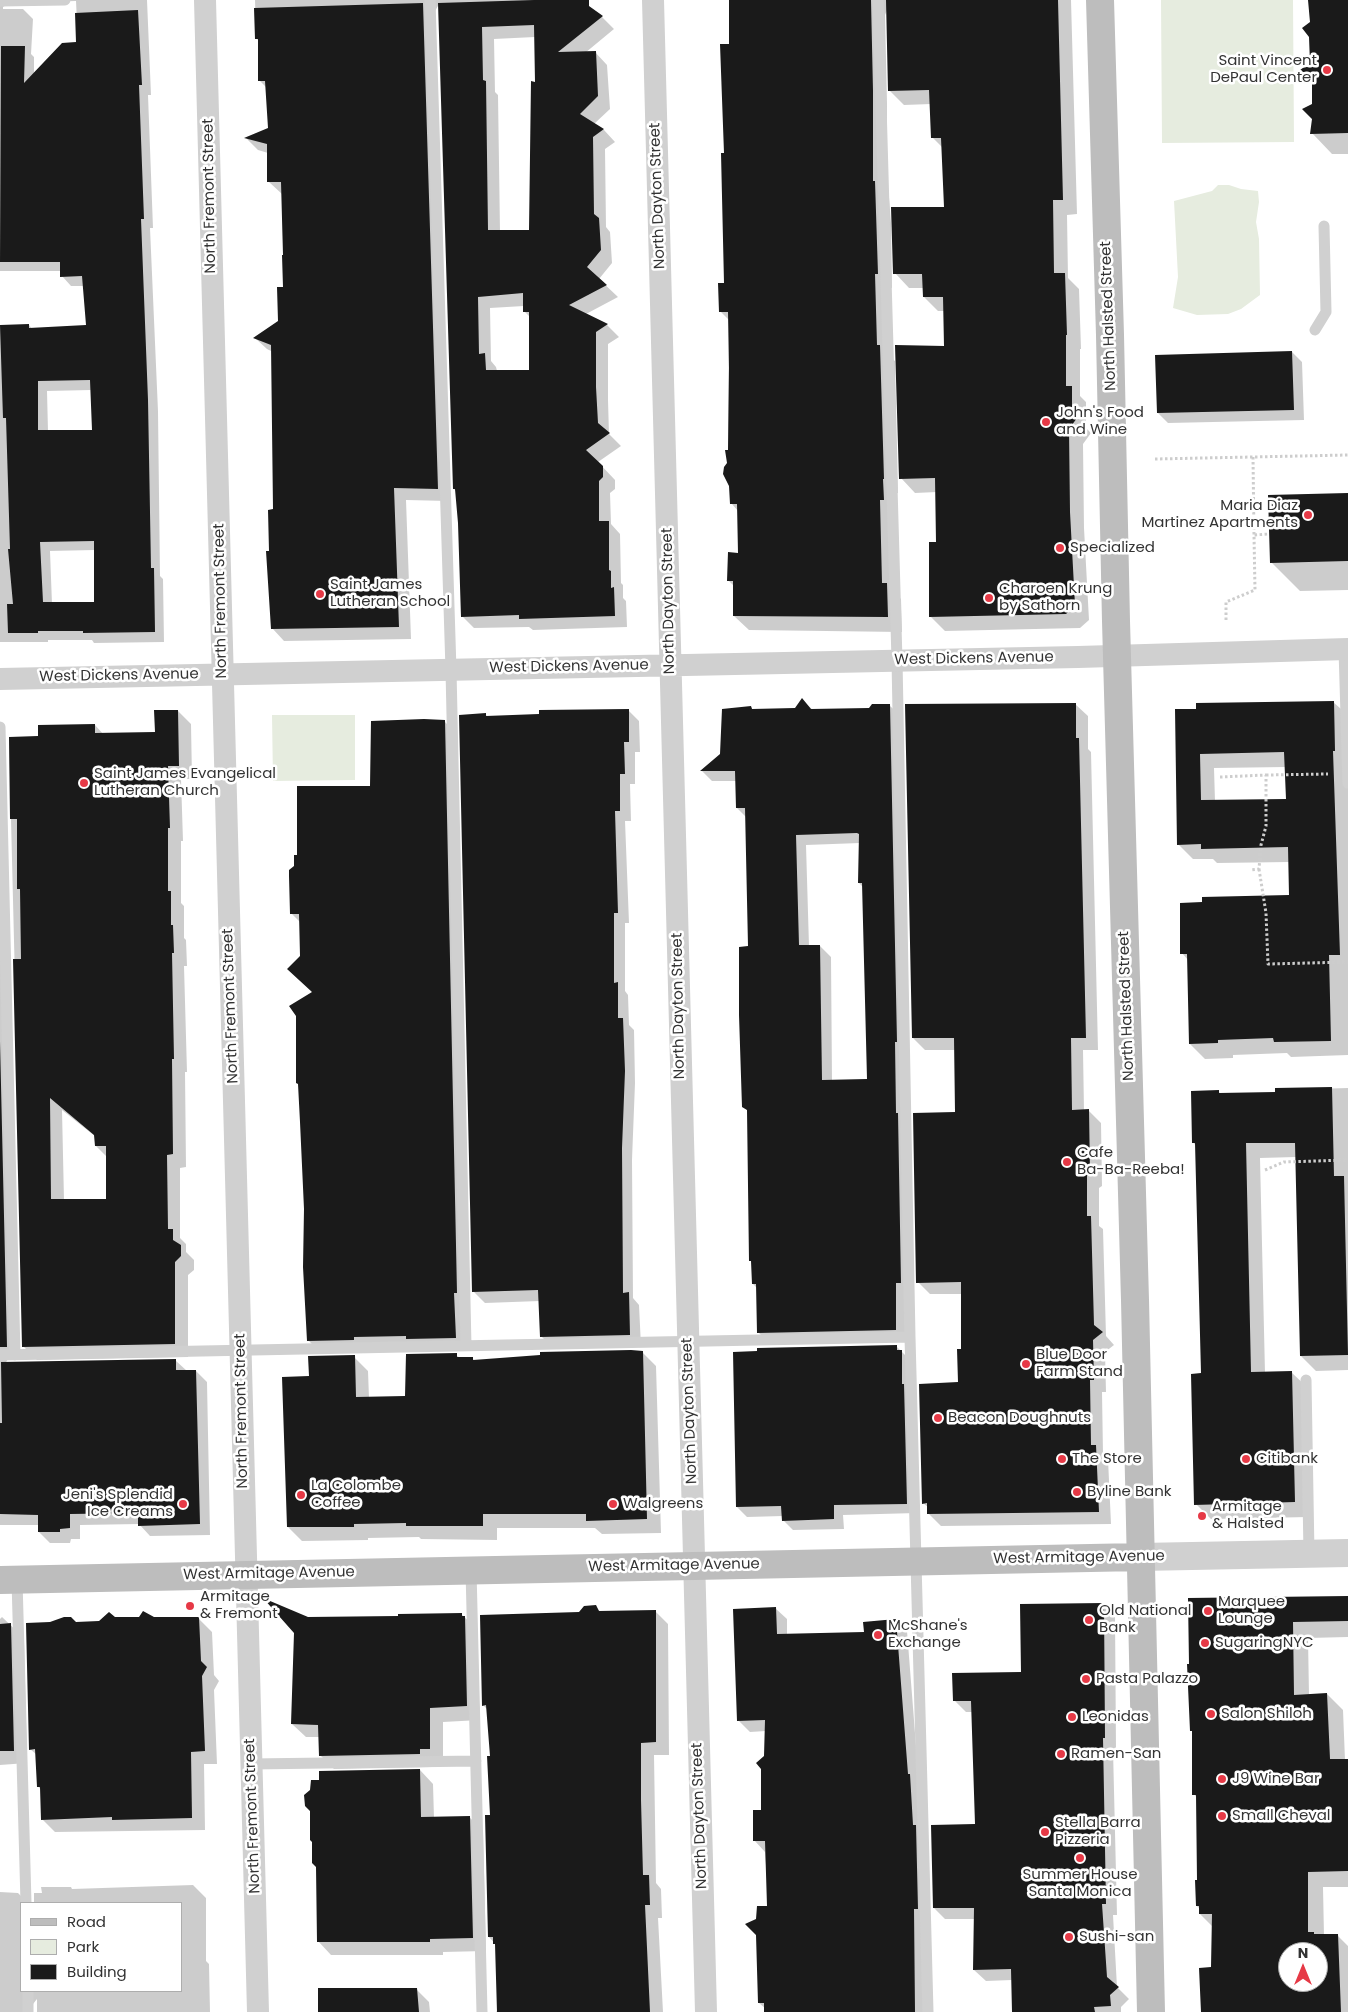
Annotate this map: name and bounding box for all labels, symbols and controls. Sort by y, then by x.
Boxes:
place label: Saint Vincent DePaul Center [1210,52,1317,87]
marker: Saint Vincent DePaul Center [1321,64,1333,76]
street label: North Fremont Street [200,118,220,274]
street label: North Dayton Street [646,122,670,270]
street label: North Halsted Street [1097,241,1121,391]
place label: John's Food and Wine [1056,404,1144,439]
marker: John's Food and Wine [1040,416,1052,428]
place label: Maria Diaz Martinez Apartments [1141,497,1298,532]
marker: Maria Diaz Martinez Apartments [1302,509,1314,521]
street label: North Fremont Street [211,523,231,679]
street label: North Dayton Street [659,528,679,674]
place label: Specialized [1070,539,1155,557]
marker: Specialized [1054,542,1066,554]
place label: Saint James Lutheran School [330,576,450,611]
place label: Charoen Krung by Sathorn [999,580,1112,615]
marker: Saint James Lutheran School [314,588,326,600]
marker: Charoen Krung by Sathorn [983,592,995,604]
street label: West Dickens Avenue [894,649,1054,669]
street label: West Dickens Avenue [489,657,649,677]
street label: West Dickens Avenue [39,666,199,686]
place label: Saint James Evangelical Lutheran Church [94,765,276,800]
marker: Saint James Evangelical Lutheran Church [78,777,90,789]
street label: North Fremont Street [219,928,243,1084]
street label: North Halsted Street [1115,931,1139,1081]
street label: North Dayton Street [669,933,689,1079]
place label: Cafe Ba-Ba-Reeba! [1077,1144,1185,1179]
marker: Cafe Ba-Ba-Reeba! [1061,1156,1073,1168]
street label: North Fremont Street [232,1333,252,1489]
street label: North Dayton Street [678,1337,702,1485]
place label: Blue Door Farm Stand [1036,1346,1123,1381]
marker: Blue Door Farm Stand [1020,1358,1032,1370]
place label: Beacon Doughnuts [948,1409,1091,1427]
marker: Beacon Doughnuts [932,1412,944,1424]
place label: The Store [1072,1450,1142,1468]
place label: Citibank [1256,1450,1318,1468]
marker: The Store [1056,1453,1068,1465]
marker: Citibank [1240,1453,1252,1465]
place label: La Colombe Coffee [311,1477,401,1512]
place label: Byline Bank [1087,1483,1172,1501]
place label: Jeni's Splendid Ice Creams [63,1486,173,1521]
marker: Byline Bank [1071,1486,1083,1498]
marker: La Colombe Coffee [295,1489,307,1501]
place label: Walgreens [623,1495,703,1513]
marker: Jeni's Splendid Ice Creams [177,1498,189,1510]
marker: Walgreens [607,1498,619,1510]
place label: Armitage & Halsted [1212,1498,1284,1533]
marker: Armitage & Halsted [1196,1510,1208,1522]
street label: West Armitage Avenue [993,1548,1165,1568]
street label: West Armitage Avenue [588,1556,760,1576]
street label: West Armitage Avenue [183,1564,355,1584]
place label: Armitage & Fremont [200,1588,278,1623]
place label: Marquee Lounge [1218,1593,1285,1628]
marker: Armitage & Fremont [184,1600,196,1612]
place label: Old National Bank [1099,1602,1191,1637]
marker: Marquee Lounge [1202,1605,1214,1617]
marker: Old National Bank [1083,1614,1095,1626]
place label: McShane's Exchange [888,1617,968,1652]
marker: McShane's Exchange [872,1629,884,1641]
place label: SugaringNYC [1215,1634,1314,1652]
marker: SugaringNYC [1199,1637,1211,1649]
place label: Pasta Palazzo [1096,1670,1198,1688]
marker: Pasta Palazzo [1080,1673,1092,1685]
place label: Salon Shiloh [1221,1705,1312,1723]
place label: Leonidas [1082,1708,1149,1726]
marker: Salon Shiloh [1205,1708,1217,1720]
marker: Leonidas [1066,1711,1078,1723]
street label: North Fremont Street [241,1738,265,1894]
street label: North Dayton Street [688,1742,712,1890]
place label: Ramen-San [1071,1745,1161,1763]
marker: Ramen-San [1055,1748,1067,1760]
place label: J9 Wine Bar [1232,1770,1320,1788]
marker: J9 Wine Bar [1216,1773,1228,1785]
place label: Small Cheval [1232,1807,1331,1825]
marker: Small Cheval [1216,1810,1228,1822]
place label: Stella Barra Pizzeria [1055,1814,1141,1849]
marker: Stella Barra Pizzeria [1039,1826,1051,1838]
marker: Summer House Santa Monica [1074,1852,1086,1864]
place label: Summer House Santa Monica [1023,1866,1137,1901]
legend [20,1902,182,1992]
text: Road [67,1911,106,1932]
place label: Sushi-san [1079,1928,1154,1946]
marker: Sushi-san [1063,1931,1075,1943]
text: Park [67,1936,99,1957]
north arrow [1278,1942,1328,1992]
text: N [1298,1943,1308,1963]
text: Building [67,1961,127,1982]

